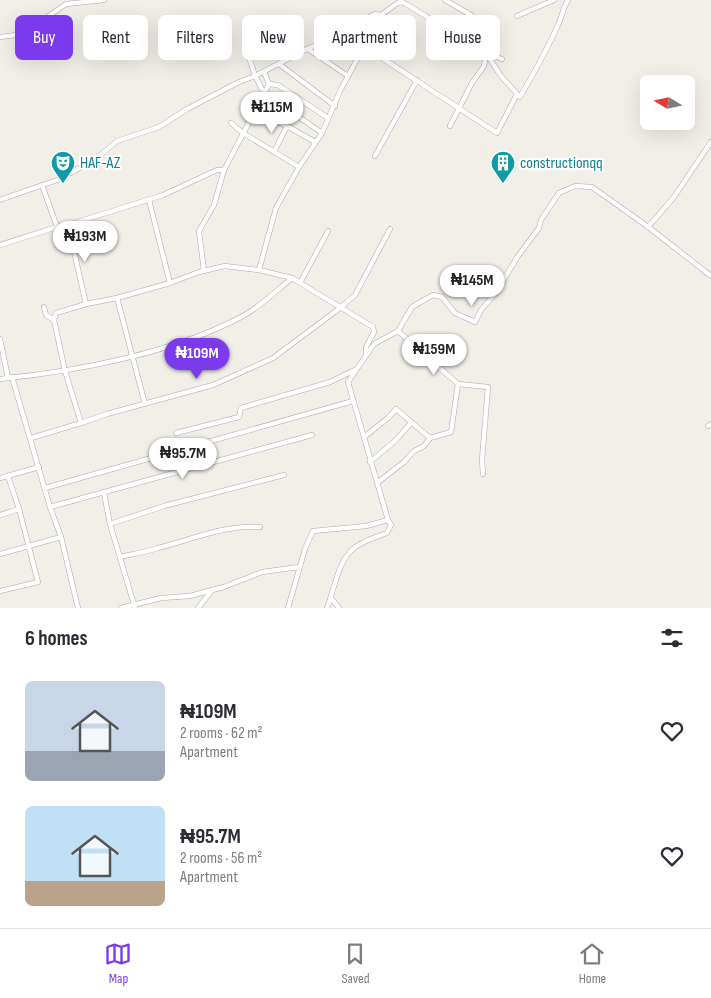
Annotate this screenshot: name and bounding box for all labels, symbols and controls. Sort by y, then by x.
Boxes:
chip: Buy [15,15,73,60]
chip: Rent [83,15,148,60]
chip: Filters [158,15,232,60]
chip: New [242,15,304,60]
chip: Apartment [314,15,416,60]
chip: House [426,15,500,60]
north arrow [640,75,695,130]
map controls [640,75,695,130]
pin: ₦115M [237,92,307,134]
text: ₦115M [251,98,293,117]
theatre icon: HAF-AZ [50,150,76,184]
building icon: constructionqq [490,150,516,184]
place label: HAF-AZ [80,154,121,173]
place label: constructionqq [520,154,603,173]
pin: ₦193M [50,220,120,263]
text: ₦193M [64,227,106,246]
pin: ₦145M [437,264,507,307]
text: ₦145M [451,271,493,290]
pin: ₦159M [399,334,469,376]
pin: ₦109M [162,338,232,380]
text: ₦159M [413,340,455,359]
text: ₦109M [175,344,219,363]
pin: ₦95.7M [142,438,224,480]
text: ₦95.7M [160,444,206,463]
icon: filters [658,624,686,652]
text: 6 homes [25,626,88,651]
text: ₦109M [180,699,237,724]
icon: home [65,701,125,761]
icon: heart [658,717,686,745]
text: 2 rooms · 62 m² [180,724,263,743]
text: Apartment [180,743,238,762]
text: ₦95.7M [180,824,241,849]
icon: home [65,826,125,886]
icon: heart [658,842,686,870]
text: 2 rooms · 56 m² [180,849,262,868]
text: Apartment [180,868,238,887]
tab: Map [104,940,132,987]
tab: Saved [341,940,370,987]
tab: Home [578,940,606,987]

